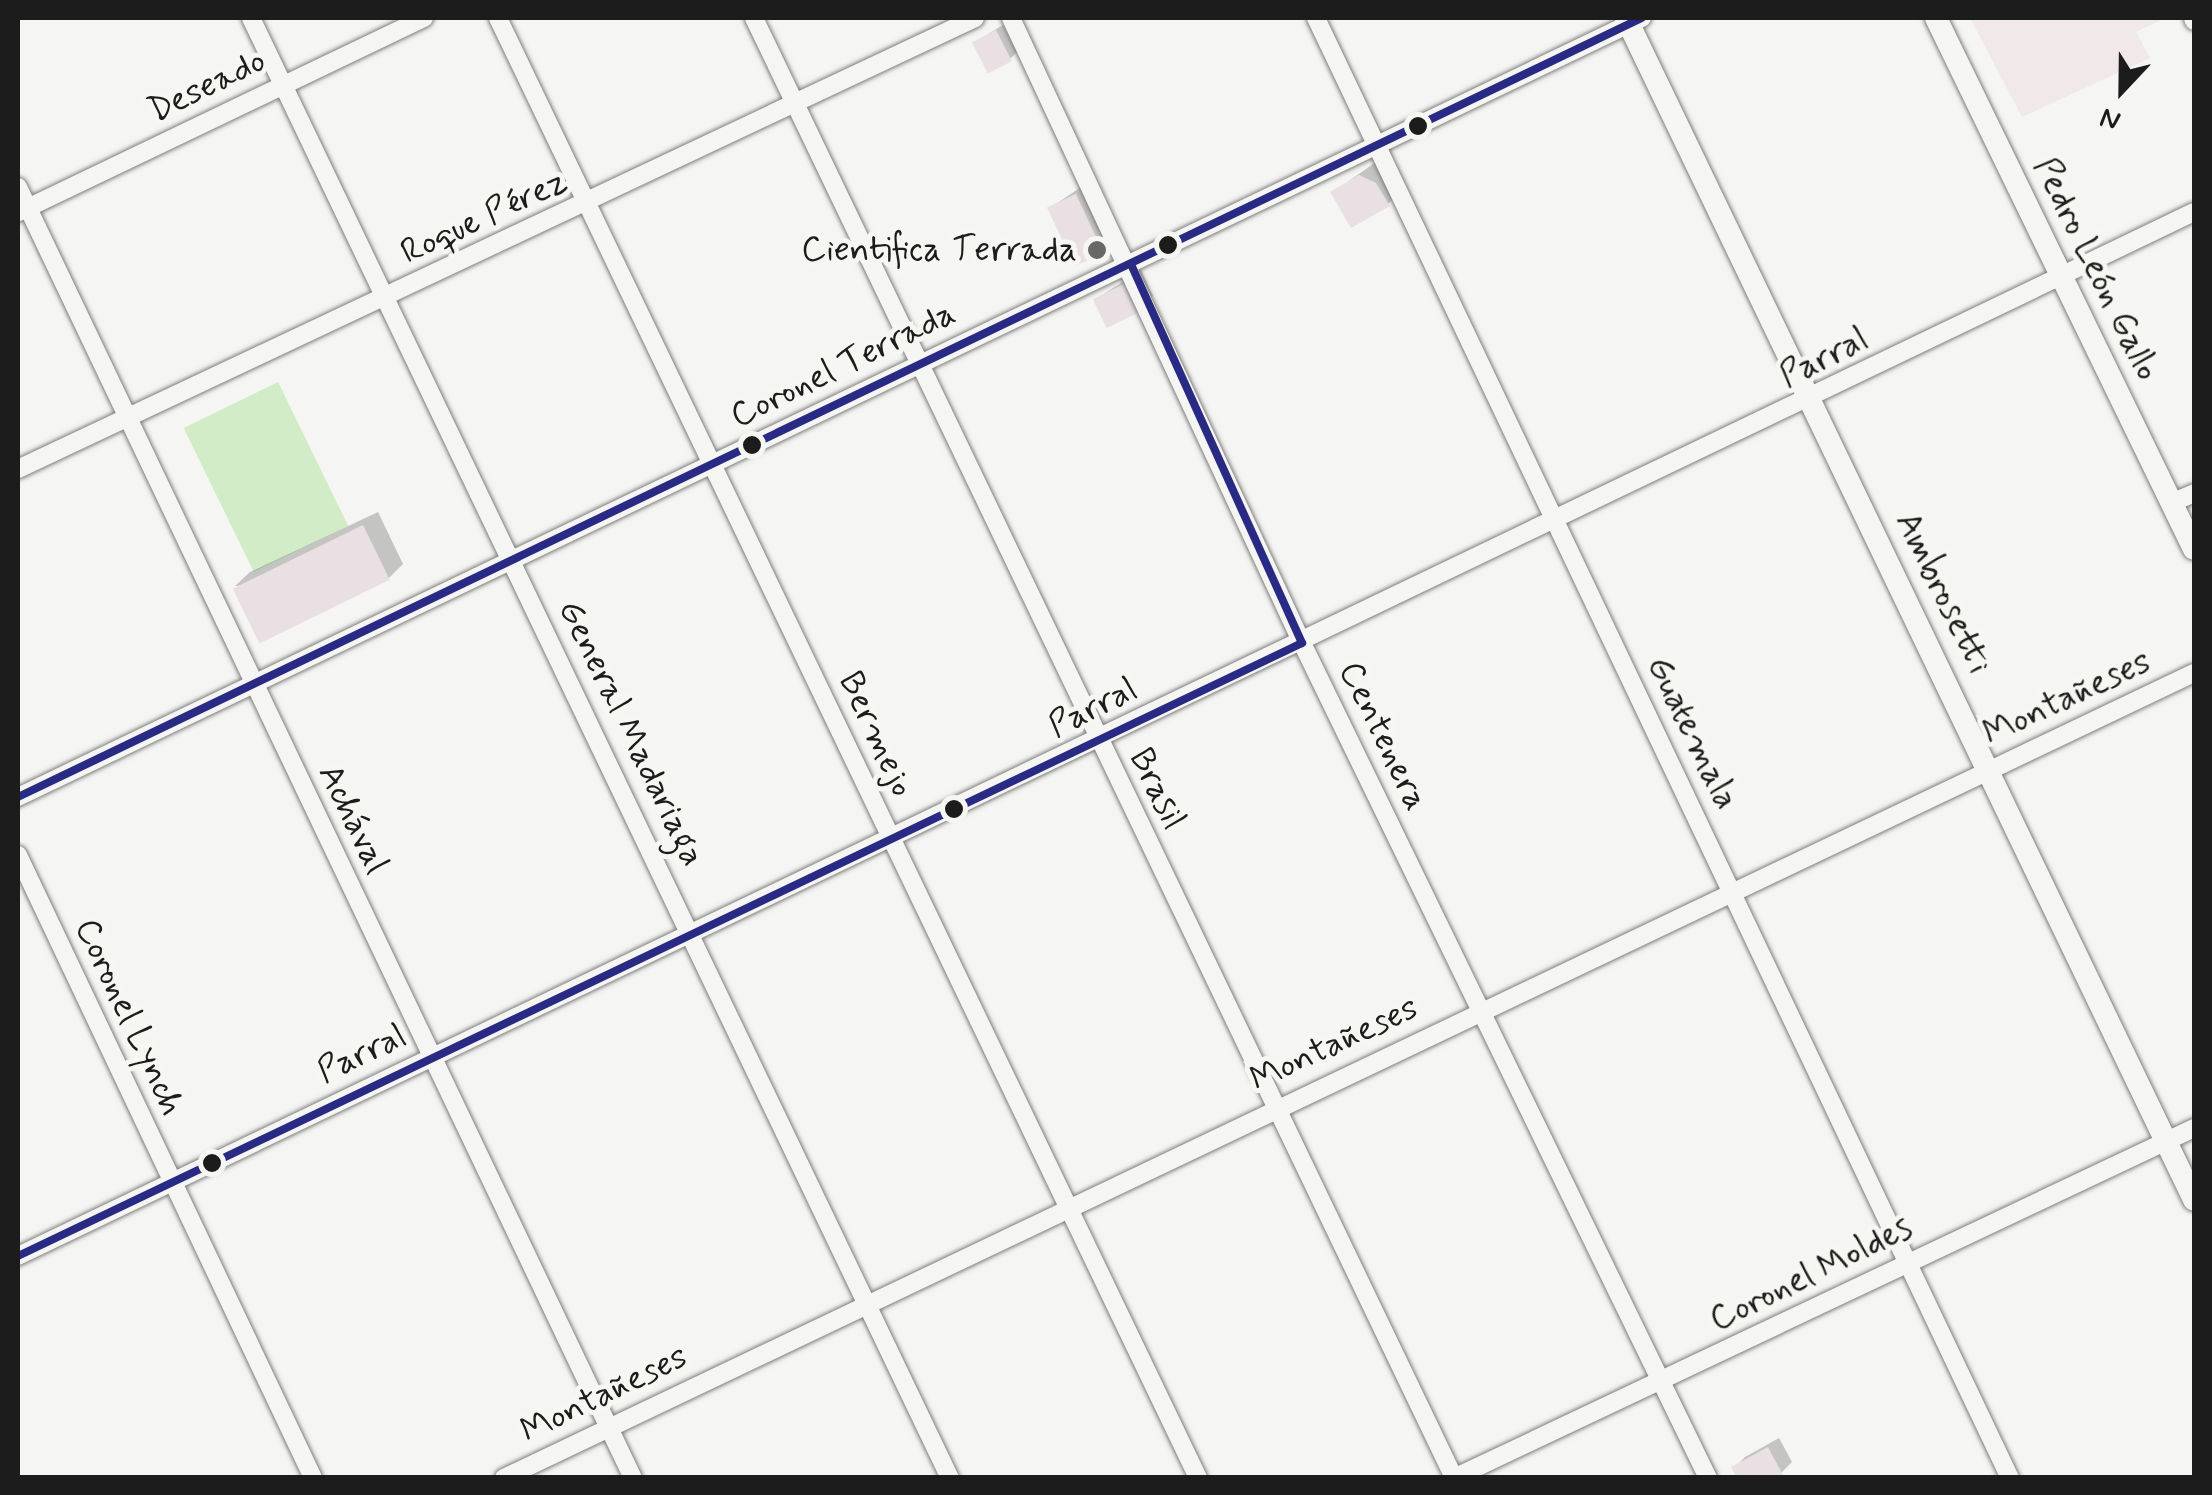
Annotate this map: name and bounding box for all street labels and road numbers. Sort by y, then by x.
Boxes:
street label: Deseado [142,40,272,132]
street label: Pedro León Gallo [2024,152,2168,386]
street label: Roque Pérez [394,160,574,274]
street label: Coronel Terrada [728,294,958,436]
street label: Parral [1773,319,1875,397]
street label: Ambrosetti [1886,505,2000,681]
street label: General Madariaga [549,594,713,872]
street label: Montañeses [1976,641,2158,755]
street label: Guatemala [1637,650,1747,816]
street label: Centenera [1329,655,1437,817]
street label: Bermejo [829,665,923,803]
street label: Parral [1042,669,1144,747]
street label: Brasil [1119,741,1195,837]
street label: Achával [309,757,397,881]
street label: Coronel Lynch [63,908,195,1126]
street label: Montañeses [1243,987,1425,1101]
street label: Parral [311,1015,413,1093]
street label: Coronel Moldes [1701,1206,1921,1342]
street label: Montañeses [514,1336,694,1452]

